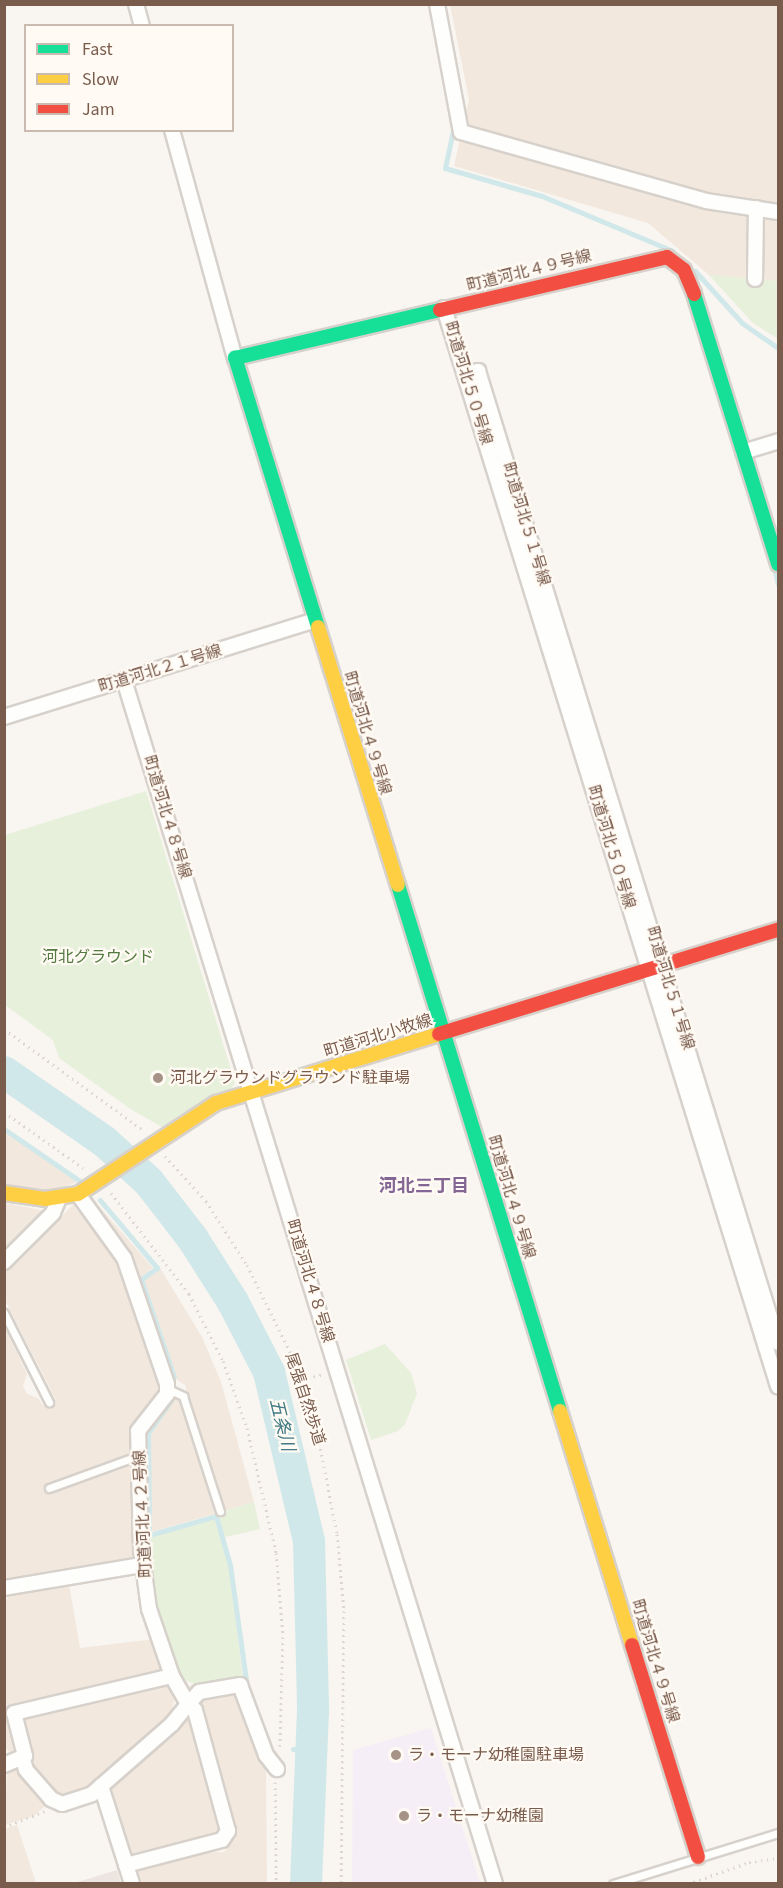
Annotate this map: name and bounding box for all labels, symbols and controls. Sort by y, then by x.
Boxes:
legend [24,24,234,132]
text: Fast [82,37,113,62]
text: Slow [82,67,119,92]
text: Jam [82,97,115,122]
street label: 町道河北４９号線 [465,246,593,296]
street label: 町道河北５０号線 [440,319,496,447]
street label: 町道河北５１号線 [498,460,554,588]
street label: 町道河北２１号線 [96,641,224,697]
street label: 町道河北４９号線 [339,669,395,797]
street label: 町道河北４８号線 [139,753,195,881]
street label: 町道河北５０号線 [583,783,639,911]
street label: 町道河北５１号線 [642,924,698,1052]
park label: 河北グラウンド [42,947,154,967]
street label: 町道河北小牧線 [322,1010,434,1062]
place label: 河北グラウンドグラウンド駐車場 [170,1068,410,1088]
marker: 河北グラウンドグラウンド駐車場 [151,1071,165,1085]
street label: 町道河北４９号線 [483,1133,539,1261]
district label: 河北三丁目 [379,1176,469,1198]
street label: 町道河北４８号線 [282,1217,338,1345]
street label: 尾張自然歩道 [281,1350,329,1448]
water label: 五条川 [264,1396,298,1454]
street label: 町道河北４２号線 [130,1450,156,1578]
street label: 町道河北４９号線 [627,1597,683,1725]
place label: ラ・モーナ幼稚園駐車場 [408,1745,584,1765]
marker: ラ・モーナ幼稚園駐車場 [389,1748,403,1762]
place label: ラ・モーナ幼稚園 [416,1806,544,1826]
marker: ラ・モーナ幼稚園 [397,1809,411,1823]

